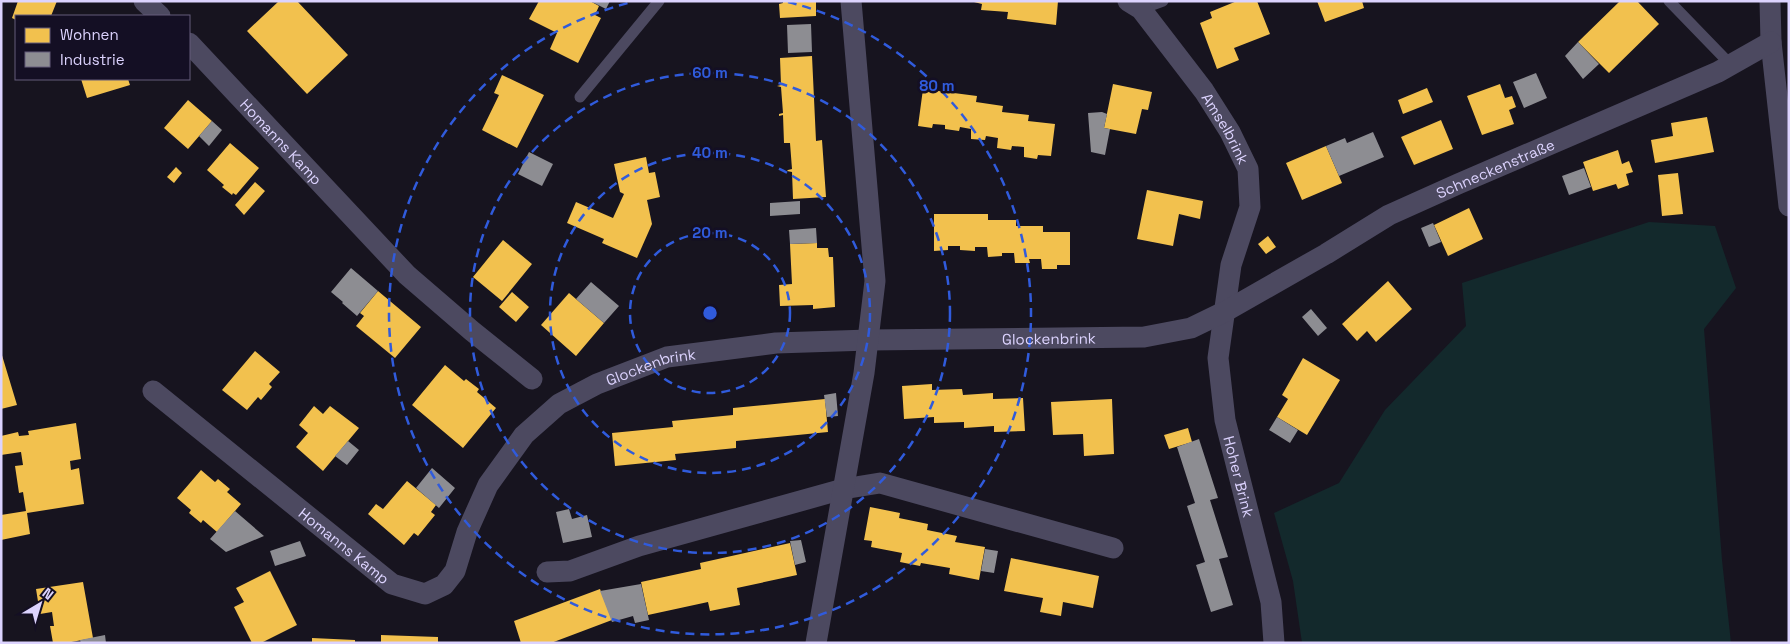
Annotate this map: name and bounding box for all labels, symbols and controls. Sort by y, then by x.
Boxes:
legend [15,15,190,80]
text: Wohnen [60,25,119,44]
text: Industrie [60,50,125,69]
text: 60 m [692,63,728,82]
text: 80 m [919,76,955,95]
street label: Amselbrink [1198,89,1254,167]
street label: Homanns Kamp [236,94,326,188]
street label: Schneckenstraße [1433,134,1557,202]
text: 40 m [692,143,728,162]
text: 20 m [692,223,728,242]
centre of rings [701,304,719,322]
street label: Glockenbrink [1002,328,1096,348]
street label: Glockenbrink [603,344,697,389]
street label: Hoher Brink [1220,434,1259,519]
street label: Homanns Kamp [295,503,394,588]
north arrow [15,579,65,629]
text: N [39,584,57,604]

